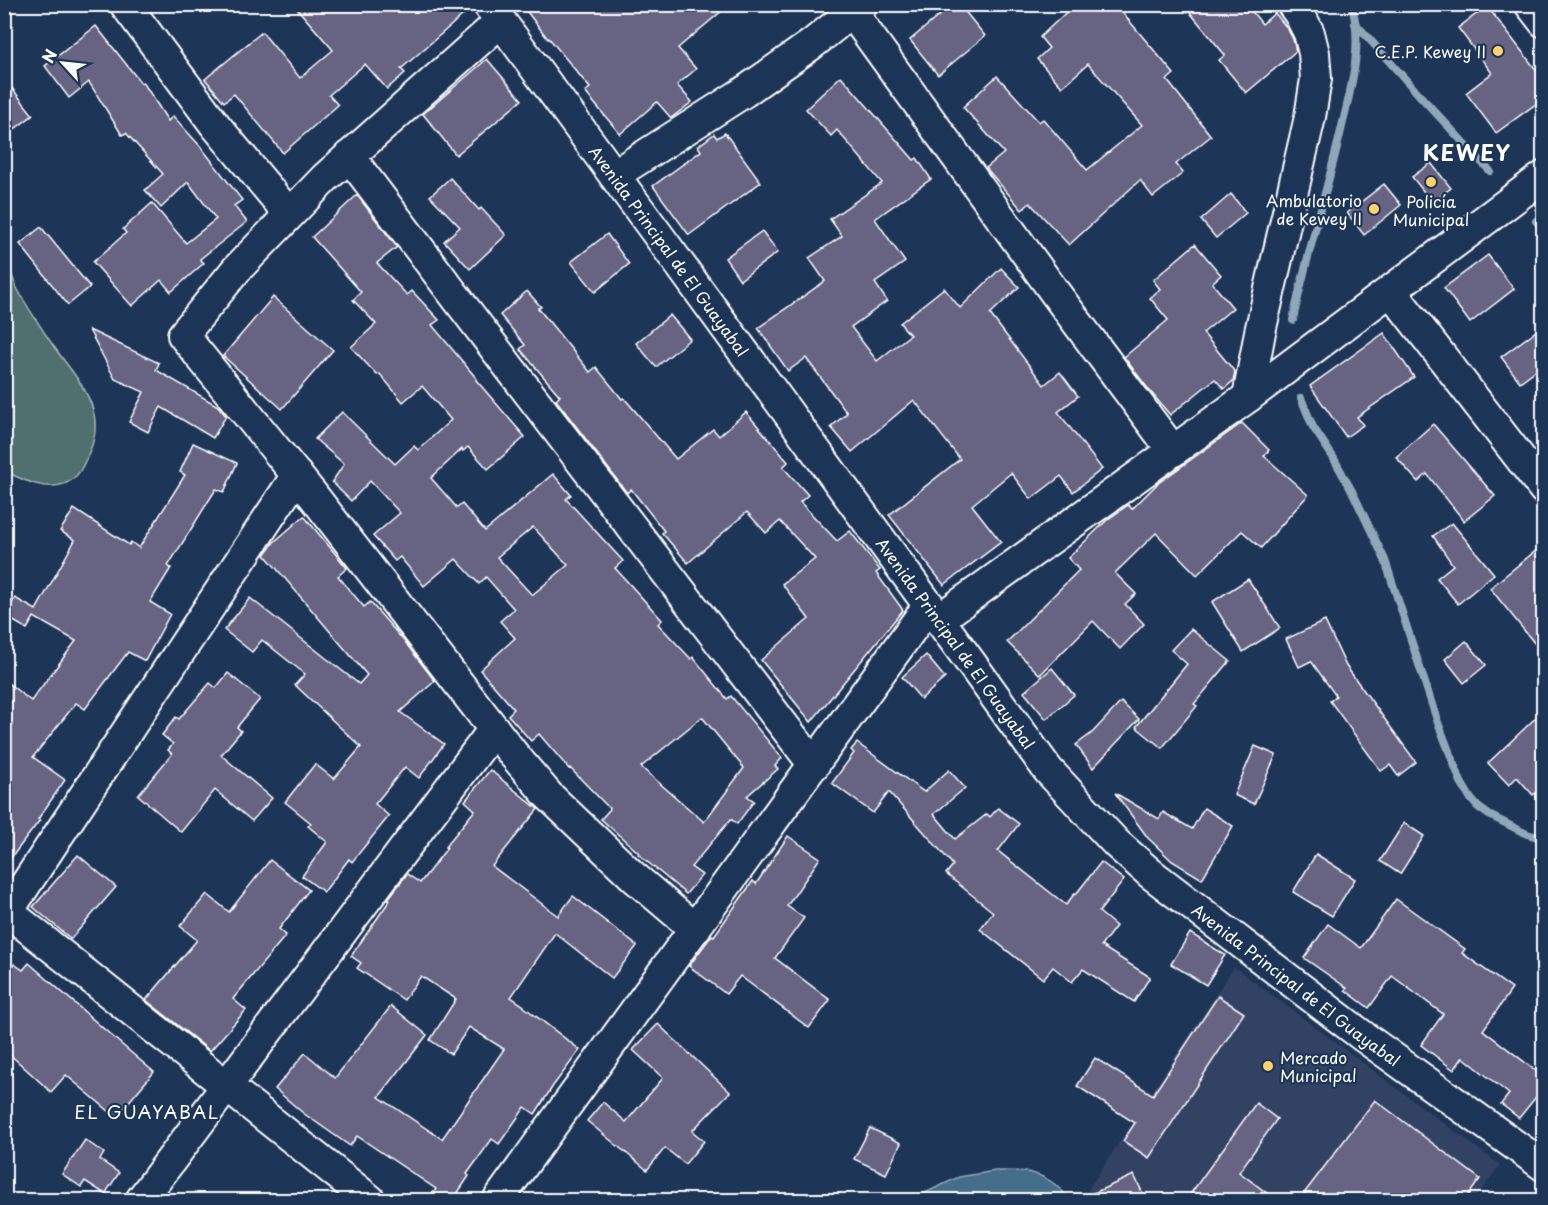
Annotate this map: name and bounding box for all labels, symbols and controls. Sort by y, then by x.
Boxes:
north arrow [33,33,93,93]
place label: C.E.P. Kewey II [1375,39,1486,63]
marker: C.E.P. Kewey II [1491,44,1505,58]
text: N [35,45,62,67]
district label: KEWEY [1423,135,1511,168]
street label: Avenida Principal de El Guayabal [584,140,755,361]
marker: Policía Municipal [1424,175,1438,189]
place label: Ambulatorio de Kewey II [1266,188,1362,230]
place label: Policía Municipal [1393,189,1469,231]
marker: Ambulatorio de Kewey II [1367,202,1381,216]
street label: Avenida Principal de El Guayabal [871,532,1041,754]
street label: Avenida Principal de El Guayabal [1187,898,1406,1071]
place label: Mercado Municipal [1280,1045,1357,1087]
marker: Mercado Municipal [1261,1059,1275,1073]
district label: EL GUAYABAL [74,1098,220,1125]

